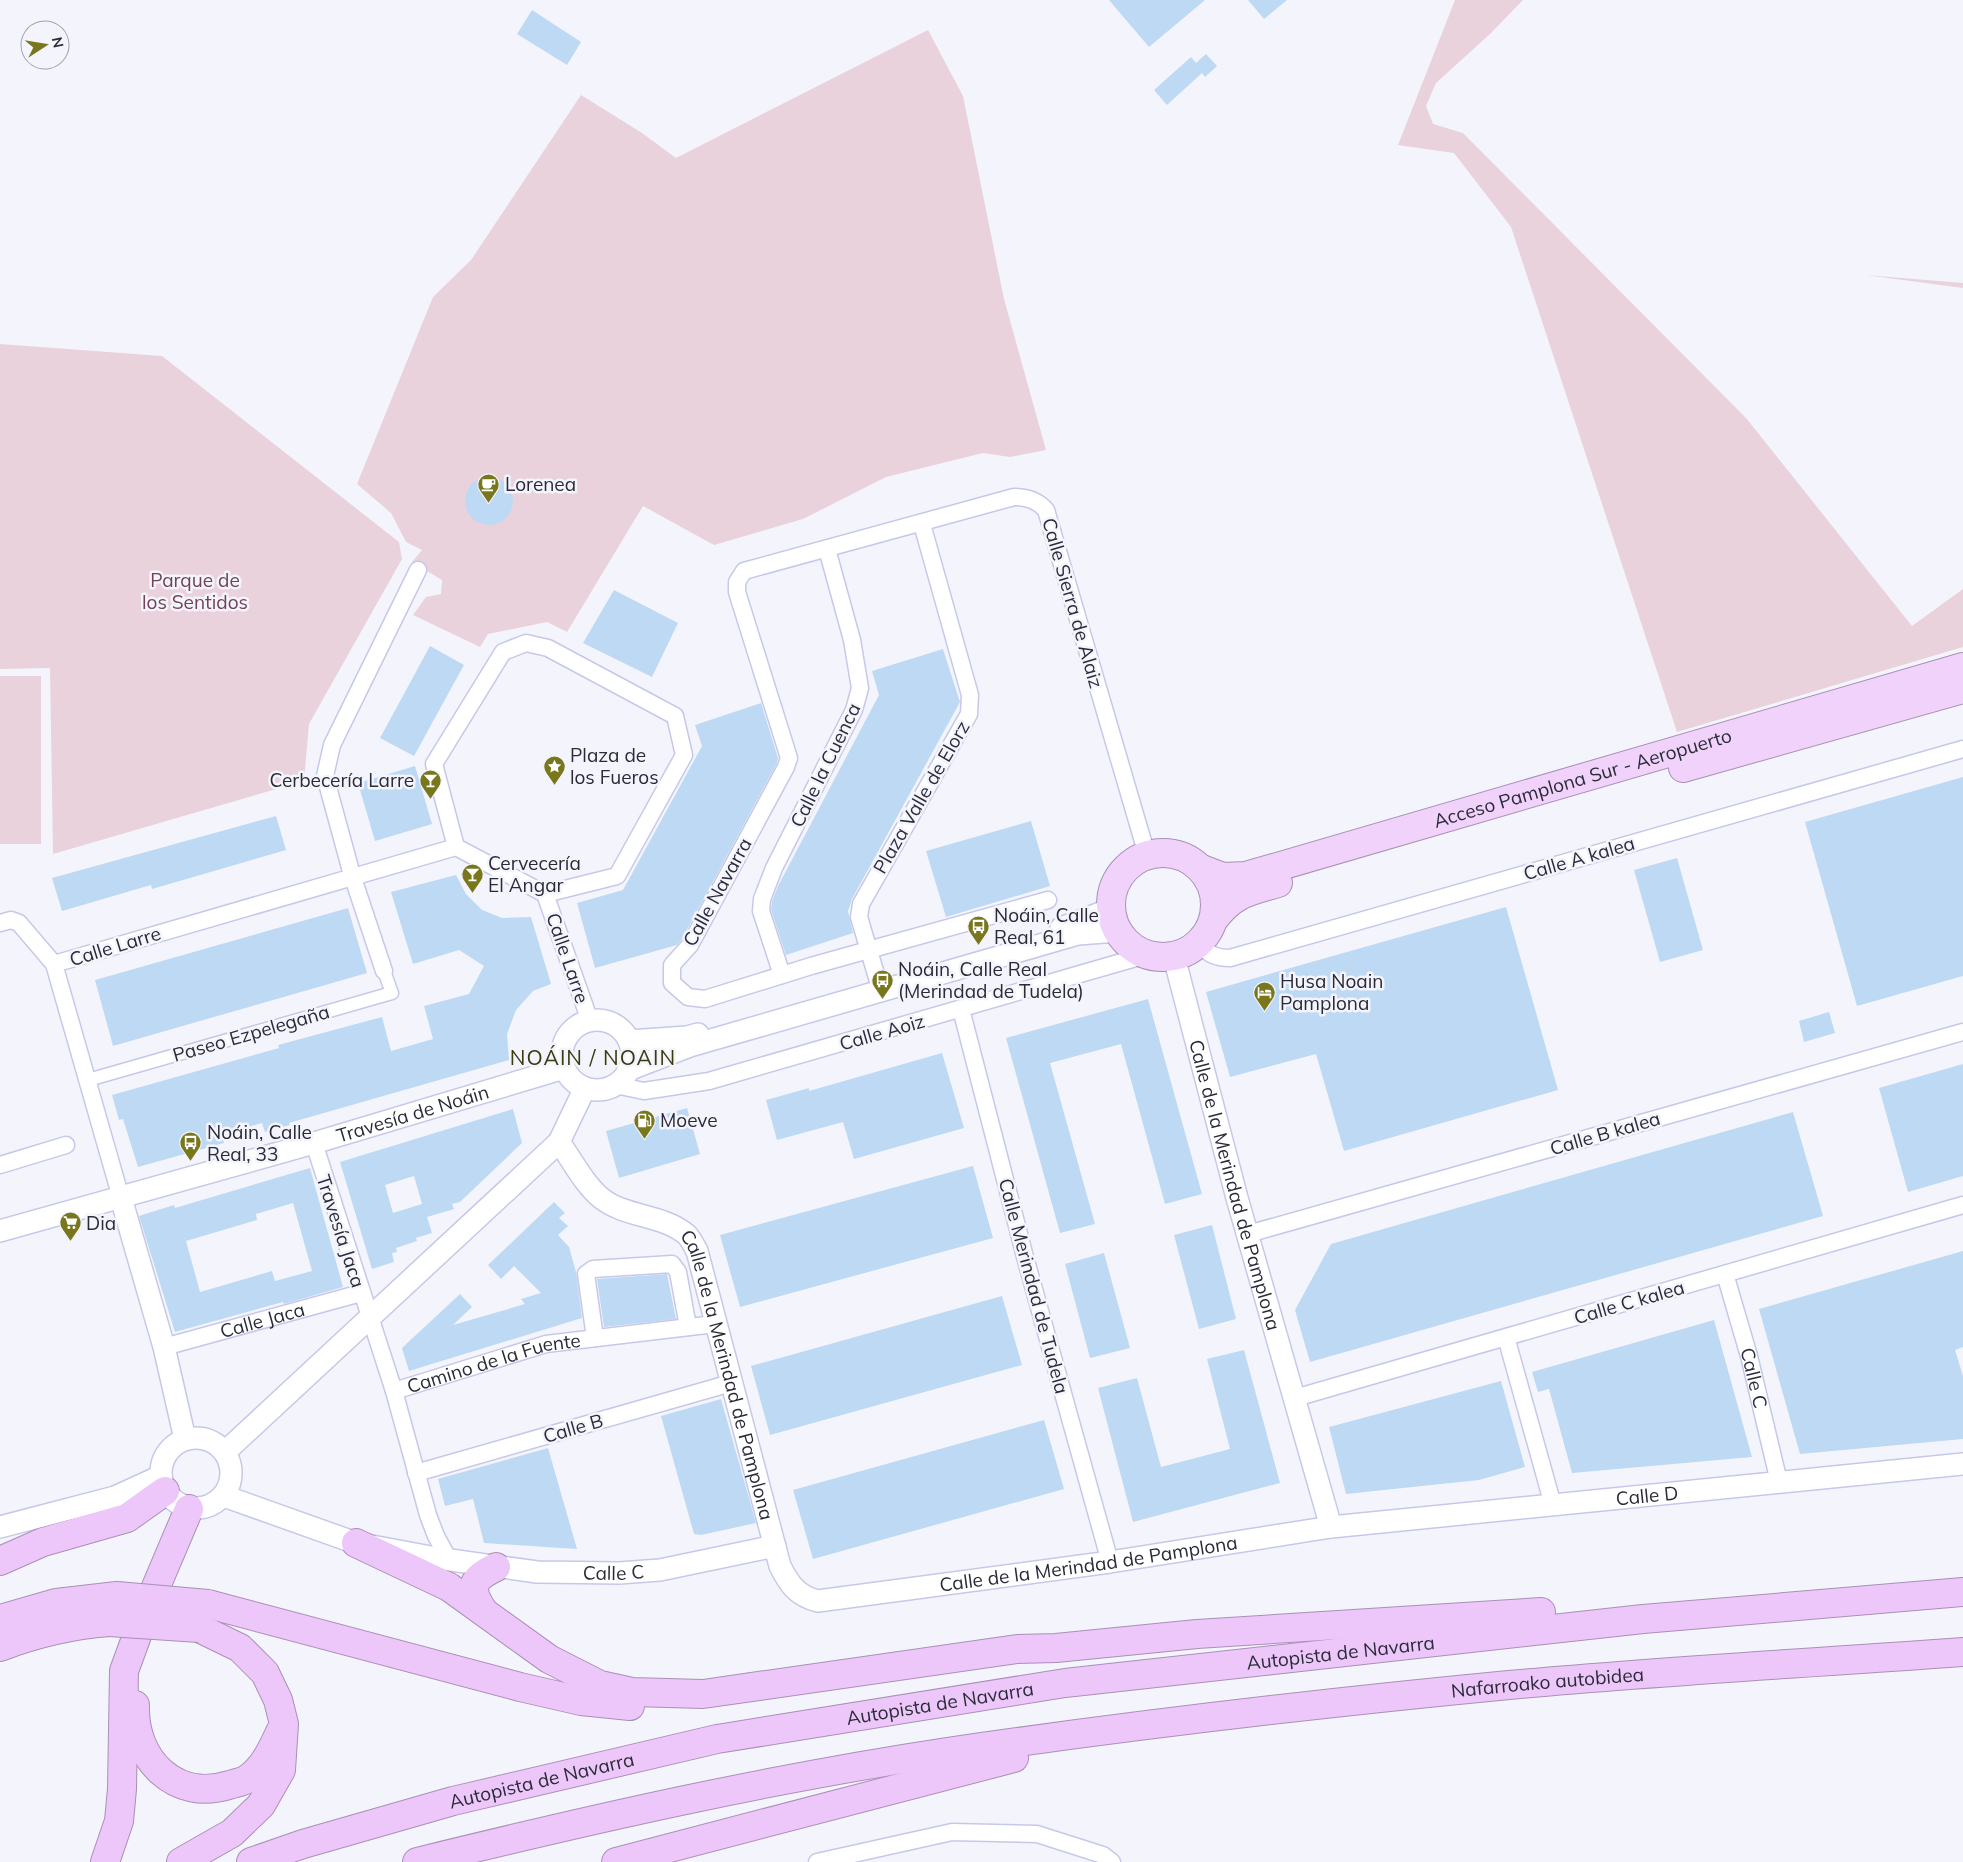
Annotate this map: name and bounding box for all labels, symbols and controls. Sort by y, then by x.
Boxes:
north arrow [20,20,70,70]
text: N [48,35,68,49]
cafe icon: Lorenea [477,472,501,503]
place label: Lorenea [505,472,576,496]
street label: Calle Sierra de Alaiz [1037,515,1109,691]
park label: Parque de los Sentidos [142,568,248,614]
street label: Calle la Cuenca [785,699,865,831]
street label: Plaza Valle de Elorz [868,716,975,878]
street label: Acceso Pamplona Sur - Aeropuerto [1431,723,1734,833]
place label: Plaza de los Fueros [570,743,659,789]
place icon: Plaza de los Fueros [542,754,566,785]
place label: Cerbecería Larre [270,768,414,792]
bar icon: Cerbecería Larre [418,768,442,799]
street label: Calle A kalea [1521,831,1637,885]
street label: Calle Navarra [677,834,757,950]
place label: Cervecería El Angar [488,851,581,897]
bar icon: Cervecería El Angar [460,862,484,893]
place label: Noáin, Calle Real, 61 [994,903,1099,949]
street label: Calle Larre [541,910,595,1006]
bus stop icon: Noáin, Calle Real, 61 [966,914,990,945]
street label: Calle Larre [66,921,164,971]
place label: Noáin, Calle Real (Merindad de Tudela) [898,957,1084,1003]
bus stop icon: Noáin, Calle Real (Merindad de Tudela) [870,968,894,999]
place label: Husa Noain Pamplona [1280,969,1383,1015]
hotel icon: Husa Noain Pamplona [1252,980,1276,1011]
street label: Paseo Ezpelegaña [170,999,332,1067]
street label: Calle Aoiz [837,1008,928,1056]
street label: Calle de la Merindad de Pamplona [1184,1037,1286,1333]
district label: NOÁIN / NOAIN [510,1044,676,1070]
street label: Travesía de Noáin [334,1079,492,1148]
street label: Calle B kalea [1547,1106,1663,1160]
fuel station icon: Moeve [632,1108,656,1139]
place label: Moeve [660,1108,718,1132]
place label: Noáin, Calle Real, 33 [207,1120,312,1166]
bus stop icon: Noáin, Calle Real, 33 [179,1131,203,1162]
street label: Travesía Jaca [311,1172,371,1290]
street label: Calle Merindad de Tudela [994,1176,1074,1396]
supermarket icon: Dia [58,1211,82,1242]
place label: Dia [86,1211,116,1235]
street label: Calle de la Merindad de Pamplona [675,1224,779,1523]
street label: Calle C kalea [1571,1275,1687,1329]
street label: Calle Jaca [217,1297,307,1343]
street label: Camino de la Fuente [404,1328,582,1398]
street label: Calle C [1735,1345,1773,1411]
street label: Calle B [540,1408,606,1448]
street label: Calle D [1615,1480,1679,1511]
street label: Calle de la Merindad de Pamplona [938,1530,1239,1597]
street label: Calle C [583,1559,645,1585]
street label: Autopista de Navarra [1245,1630,1436,1675]
street label: Nafarroako autobidea [1450,1662,1645,1703]
street label: Autopista de Navarra [845,1676,1035,1730]
street label: Autopista de Navarra [447,1747,636,1814]

